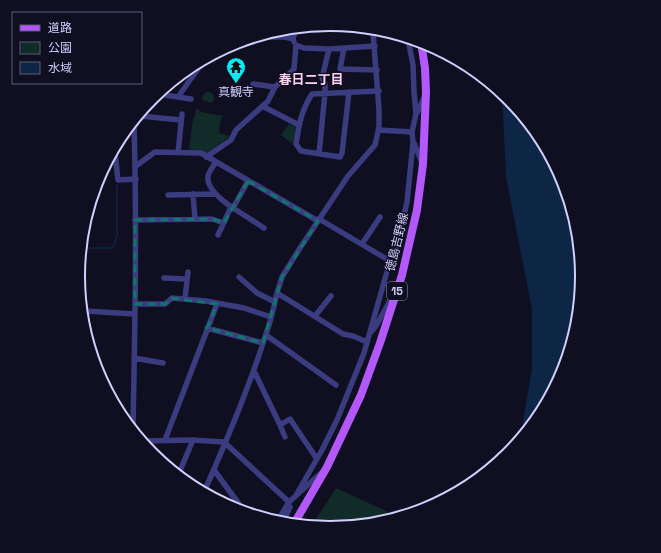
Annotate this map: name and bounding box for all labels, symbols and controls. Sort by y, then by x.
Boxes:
legend [12,12,142,84]
text: 道路 [48,20,72,36]
text: 公園 [48,40,72,56]
temple icon: 真観寺 [225,56,247,84]
text: 水域 [48,60,72,76]
district label: 春日二丁目 [278,71,344,88]
place label: 真観寺 [218,84,254,100]
street label: 徳島吉野線 [382,211,412,273]
road number: 15 [387,282,407,300]

